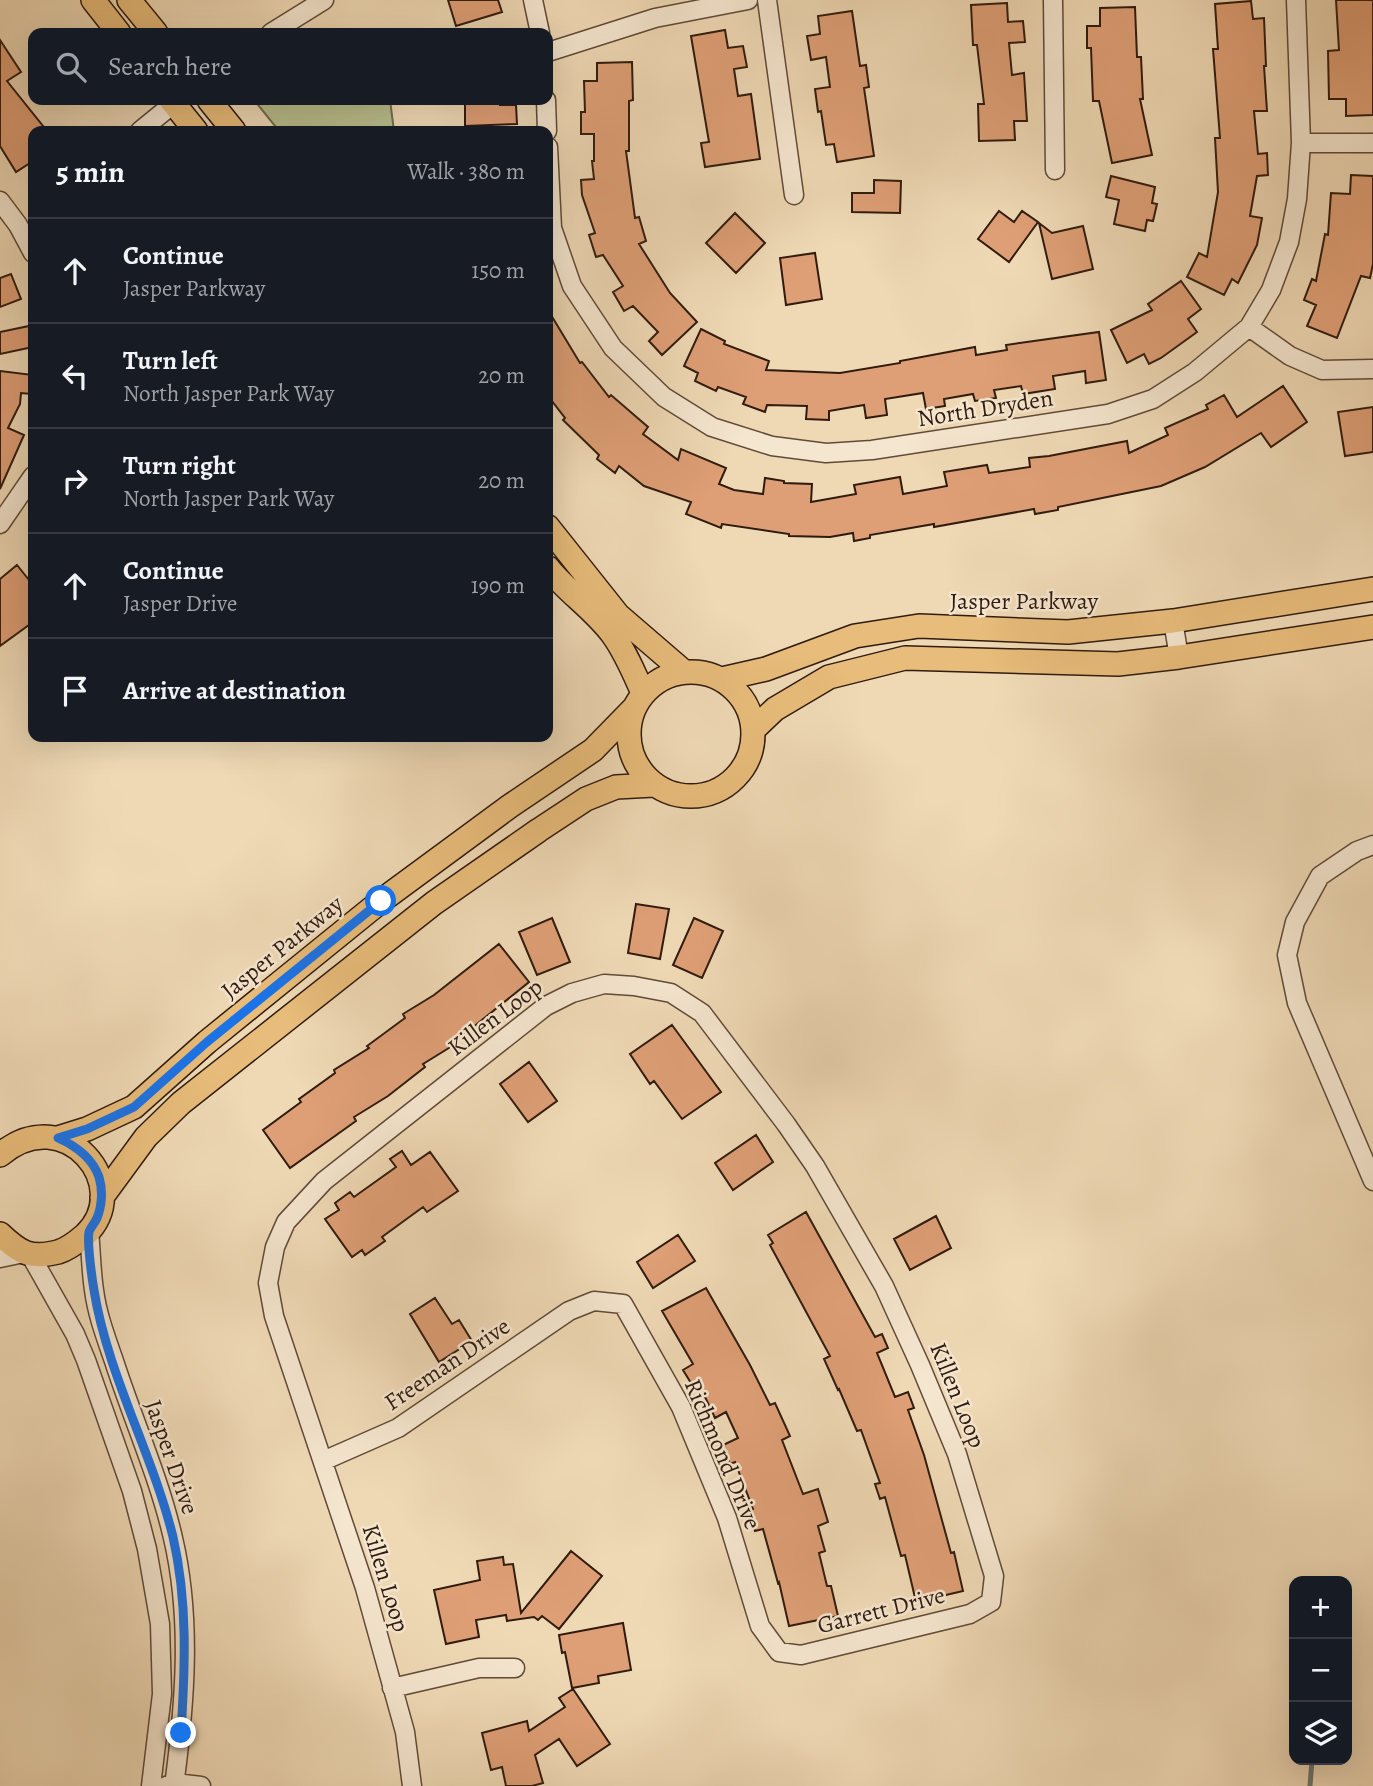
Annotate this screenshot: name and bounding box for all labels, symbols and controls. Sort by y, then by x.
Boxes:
search box [28,28,553,105]
icon: search [52,48,90,86]
text: Search here [108,49,232,84]
text: 5 min [56,152,125,192]
text: Walk · 380 m [407,156,525,187]
text: Continue [123,238,224,273]
icon: ahead [56,252,94,290]
text: 150 m [471,255,525,286]
text: Jasper Parkway [123,273,265,304]
text: Turn left [123,343,218,378]
icon: left [56,357,94,395]
text: 20 m [478,360,525,391]
text: North Jasper Park Way [123,378,334,409]
street label: North Dryden [915,381,1055,435]
text: Turn right [123,448,236,483]
icon: right [56,462,94,500]
text: 20 m [478,465,525,496]
text: North Jasper Park Way [123,483,334,514]
text: Continue [123,553,224,588]
icon: ahead [56,567,94,605]
text: 190 m [471,570,525,601]
street label: Jasper Parkway [950,585,1098,617]
text: Jasper Drive [123,588,237,619]
icon: arrive [56,672,94,710]
text: Arrive at destination [123,673,346,708]
route start [365,885,396,916]
street label: Jasper Parkway [214,888,350,1006]
street label: Killen Loop [441,971,549,1063]
street label: Freeman Drive [378,1310,516,1418]
street label: Killen Loop [922,1338,994,1452]
street label: Richmond Drive [677,1374,769,1534]
street label: Jasper Drive [137,1395,207,1519]
street label: Killen Loop [354,1520,418,1636]
map controls [1289,1576,1352,1765]
button: + [1289,1576,1352,1639]
street label: Garrett Drive [814,1579,948,1641]
button: − [1289,1639,1352,1702]
button: layers [1289,1702,1352,1765]
route end [165,1717,196,1748]

